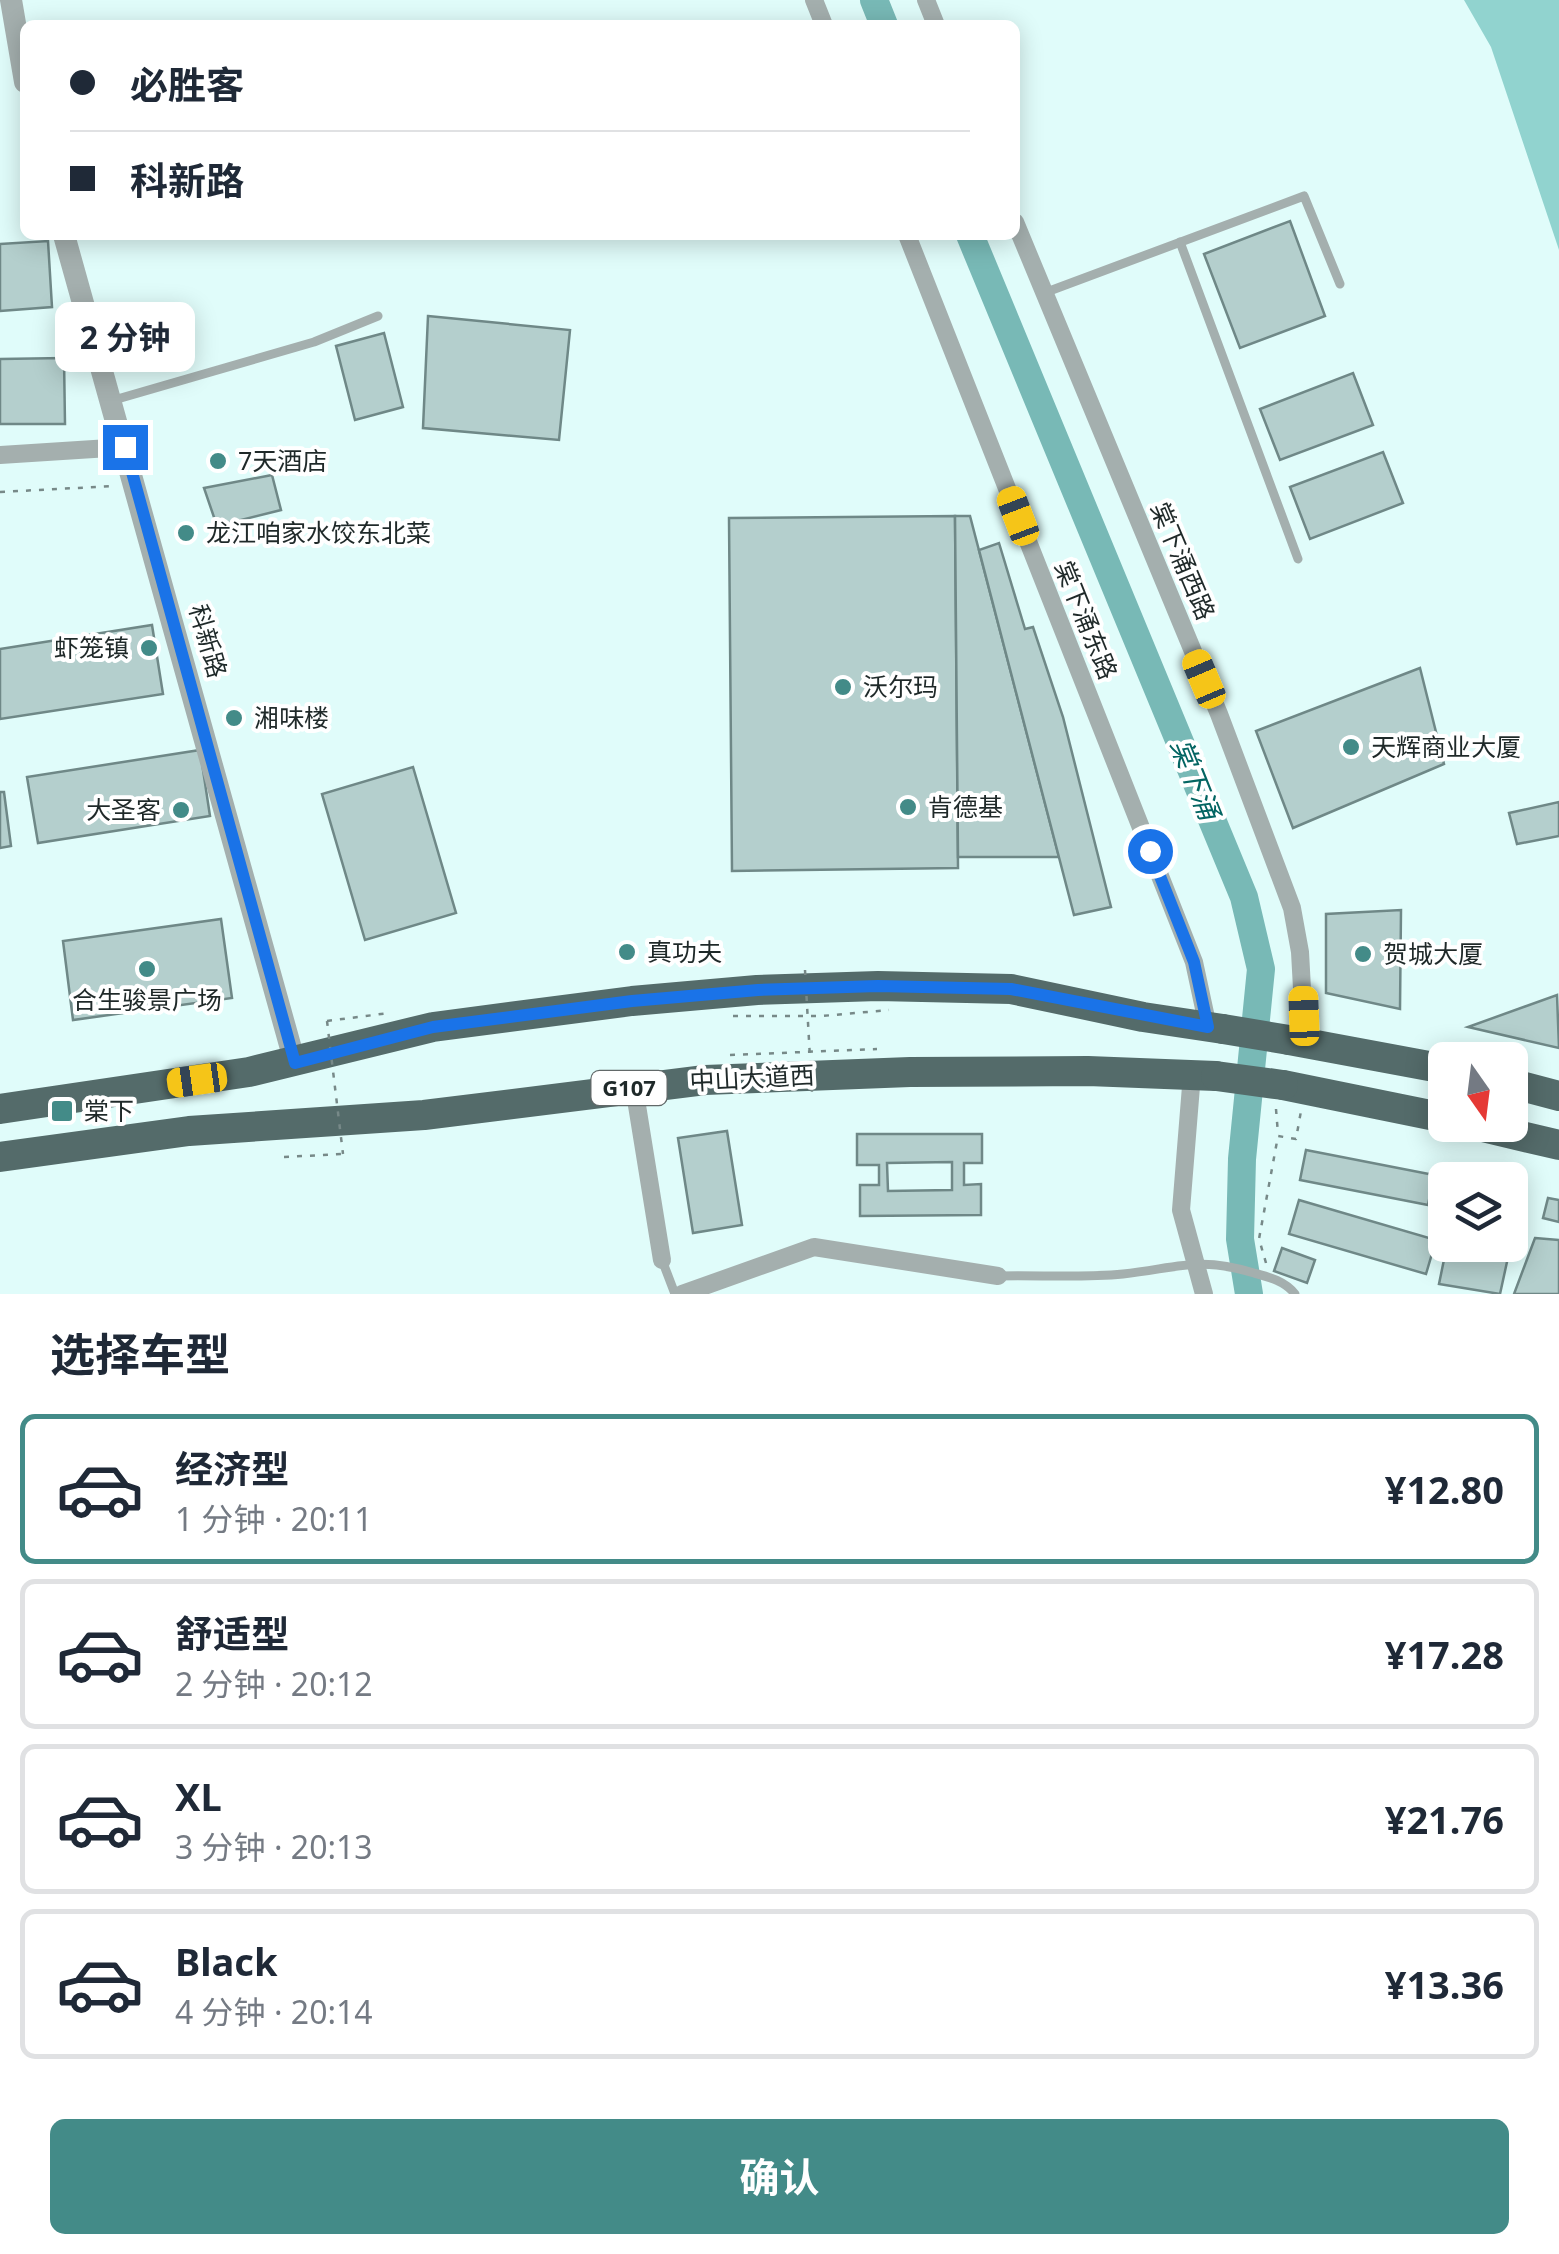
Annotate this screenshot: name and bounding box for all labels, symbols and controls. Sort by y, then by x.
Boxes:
text: 必胜客 [130,58,244,110]
text: 科新路 [130,154,244,206]
callout: 2 分钟 [55,302,195,372]
text: 2 分钟 [80,315,170,358]
route end [103,425,148,470]
place label: 7天酒店 [238,443,327,477]
marker: 7天酒店 [207,450,229,472]
car [993,483,1043,549]
street label: 棠下涌西路 [1144,496,1224,625]
place label: 龙江咱家水饺东北菜 [206,515,431,549]
marker: 龙江咱家水饺东北菜 [175,522,197,544]
street label: 棠下涌东路 [1048,555,1126,684]
street label: 科新路 [182,600,236,681]
place label: 虾笼镇 [54,630,129,664]
marker: 虾笼镇 [138,637,160,659]
car [1178,646,1230,712]
place label: 沃尔玛 [863,669,938,703]
marker: 沃尔玛 [832,676,854,698]
place label: 湘味楼 [254,700,329,734]
marker: 湘味楼 [223,707,245,729]
place label: 天辉商业大厦 [1371,729,1521,763]
water label: 棠下涌 [1163,733,1230,827]
marker: 天辉商业大厦 [1340,736,1362,758]
place label: 肯德基 [928,789,1003,823]
place label: 大圣客 [86,792,161,826]
marker: 肯德基 [897,796,919,818]
marker: 大圣客 [170,799,192,821]
route start [1128,829,1173,874]
place label: 真功夫 [647,934,722,968]
place label: 贺城大厦 [1383,936,1483,970]
marker: 真功夫 [616,941,638,963]
marker: 贺城大厦 [1352,943,1374,965]
marker: 合生骏景广场 [136,958,158,980]
place label: 合生骏景广场 [72,982,222,1016]
car [1288,985,1320,1047]
north arrow [1428,1042,1528,1142]
map controls [1428,1042,1528,1262]
street label: 中山大道西 [689,1057,815,1097]
car [165,1061,229,1099]
road number: G107 [592,1071,666,1105]
place label: 棠下 [84,1093,134,1127]
marker: 棠下 [49,1098,75,1124]
button: layers [1428,1162,1528,1262]
text: 选择车型 [50,1323,230,1384]
text: 经济型 [175,1442,289,1494]
icon: car [55,1444,145,1534]
text: ¥12.80 [1385,1463,1504,1515]
text: 1 分钟 · 20:11 [175,1497,373,1540]
text: 舒适型 [175,1607,289,1659]
icon: car [55,1609,145,1699]
text: ¥17.28 [1385,1628,1504,1680]
text: 2 分钟 · 20:12 [175,1662,373,1705]
text: XL [175,1770,222,1822]
icon: car [55,1774,145,1864]
text: ¥21.76 [1385,1793,1504,1845]
text: 3 分钟 · 20:13 [175,1825,373,1868]
text: Black [175,1935,278,1987]
icon: car [55,1939,145,2029]
text: ¥13.36 [1385,1958,1504,2010]
text: 4 分钟 · 20:14 [175,1990,373,2033]
button: 确认 [50,2119,1509,2234]

